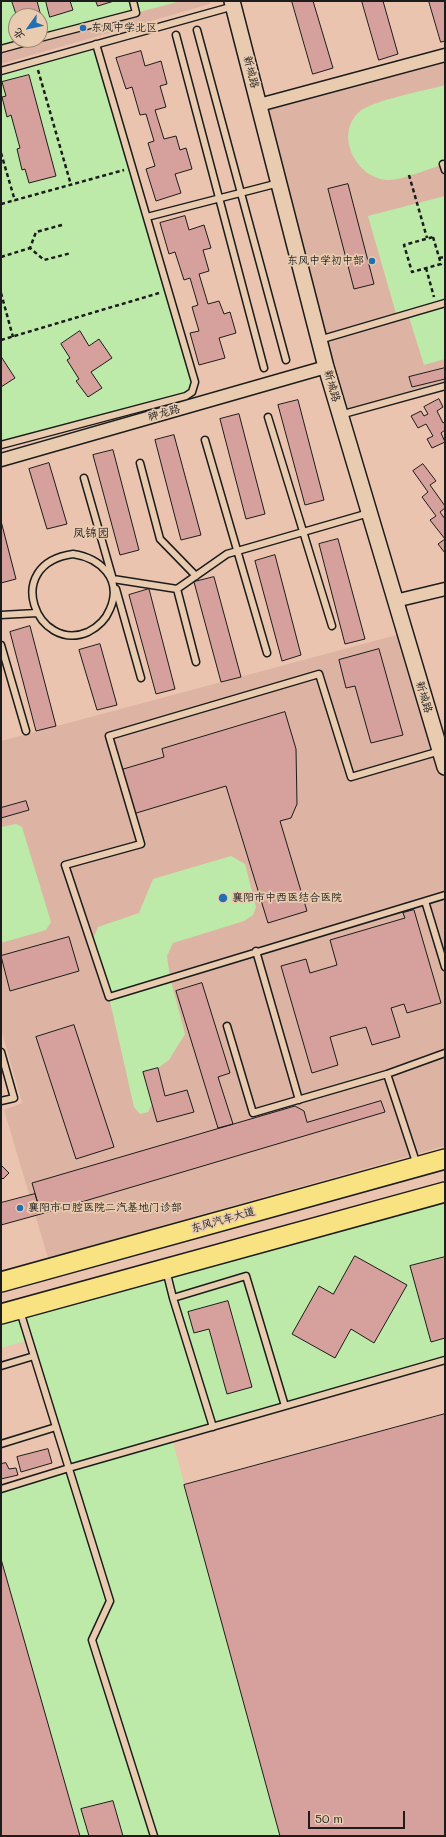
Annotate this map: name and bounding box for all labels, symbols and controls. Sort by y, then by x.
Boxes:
north arrow [8,8,48,48]
place label: 东风中学北区 [91,21,157,35]
marker: 东风中学北区 [78,23,88,33]
text: 北 [9,26,28,43]
street label: 新城路 [241,54,261,90]
place label: 东风中学初中部 [287,254,364,268]
marker: 东风中学初中部 [367,256,377,266]
street label: 新城路 [321,368,343,404]
street label: 神龙路 [146,402,182,424]
district label: 凤锦园 [73,526,109,540]
street label: 新城路 [413,679,435,715]
place label: 襄阳市中西医结合医院 [232,891,342,905]
marker: 襄阳市中西医结合医院 [217,892,229,904]
place label: 襄阳市口腔医院二汽基地门诊部 [28,1201,182,1215]
marker: 襄阳市口腔医院二汽基地门诊部 [15,1203,25,1213]
street label: 东风汽车大道 [189,1205,257,1235]
scale bar [310,1803,407,1829]
text: 50 m [315,1810,343,1826]

